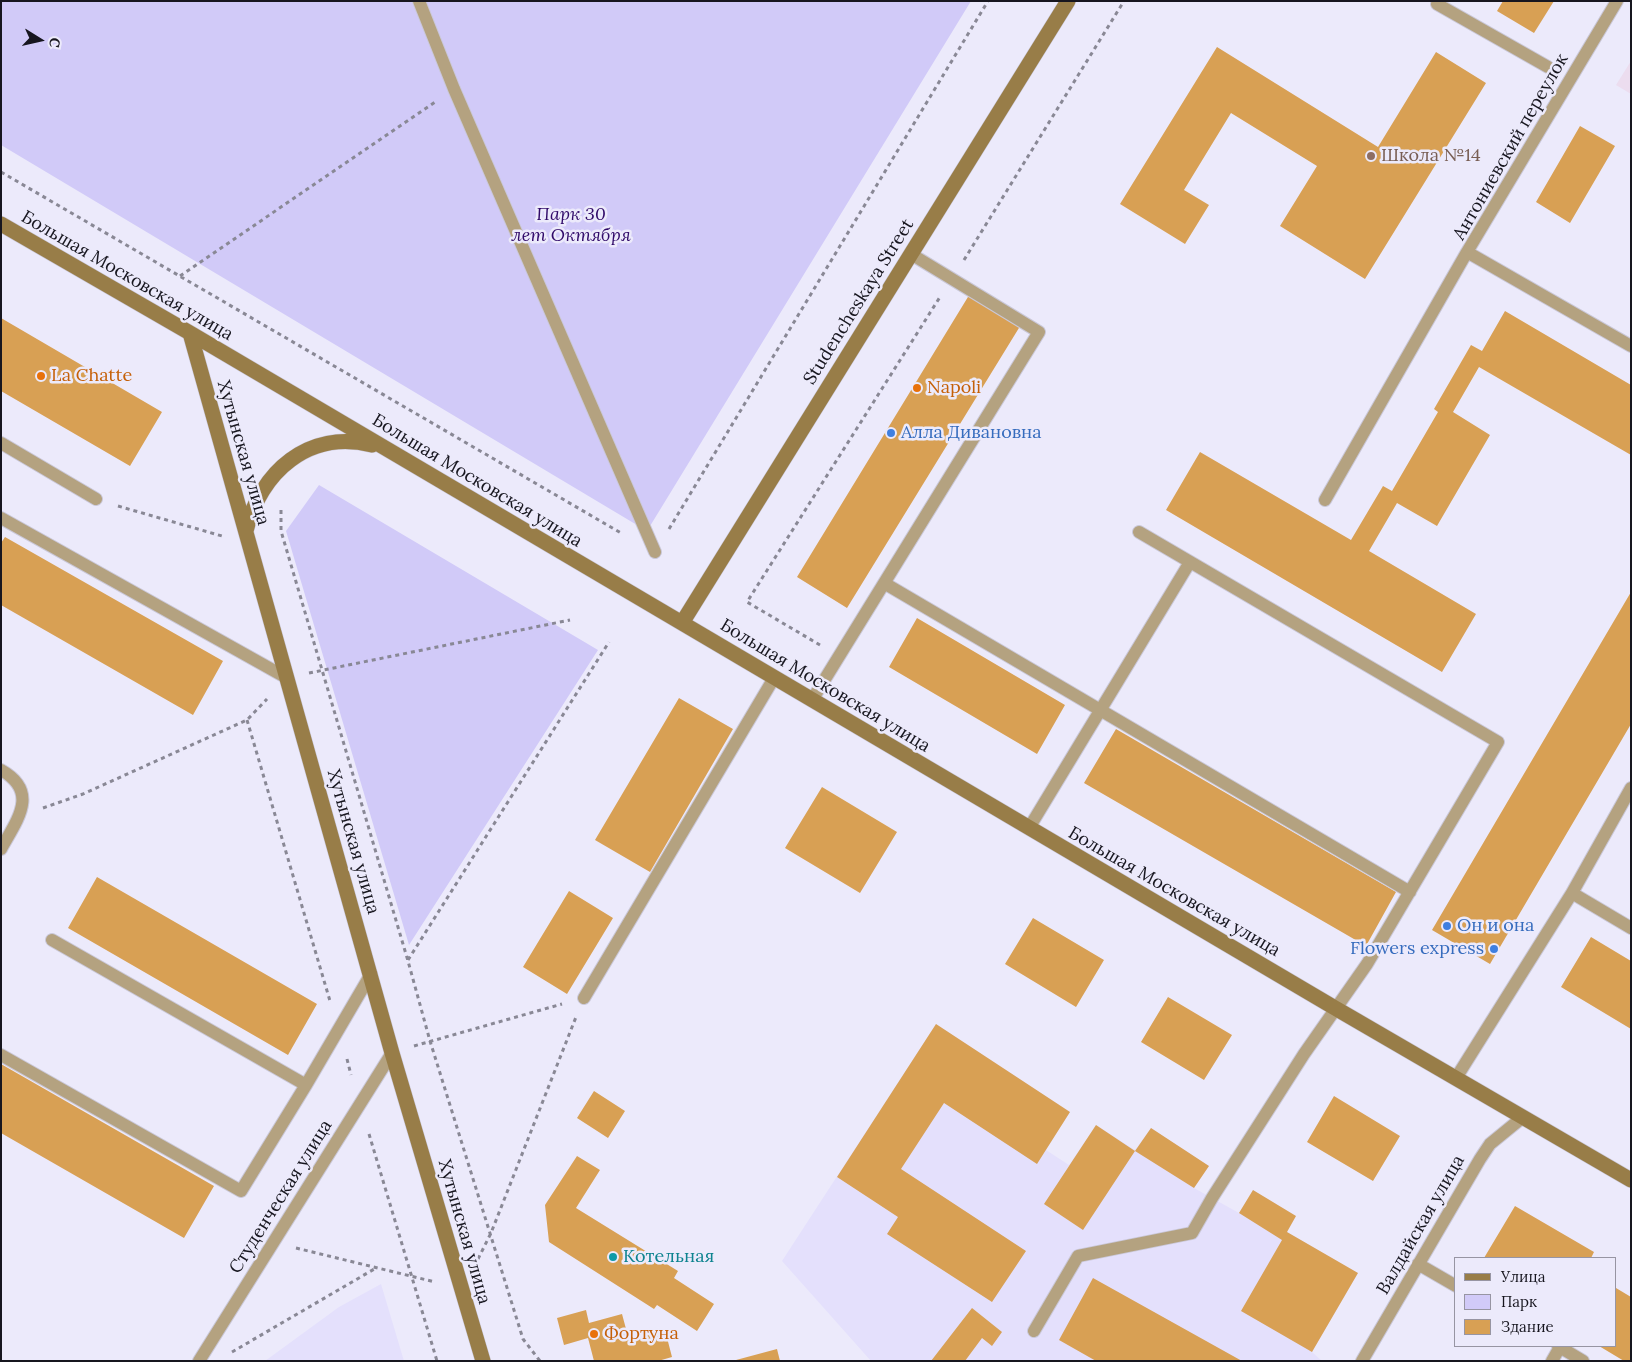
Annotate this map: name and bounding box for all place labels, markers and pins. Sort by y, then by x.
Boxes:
place label: Школа №14 [1381,145,1481,167]
marker: Школа №14 [1365,150,1377,162]
place label: La Chatte [51,365,132,387]
marker: La Chatte [35,370,47,382]
place label: Napoli [927,377,981,399]
marker: Napoli [911,382,923,394]
place label: Алла Дивановна [901,422,1042,444]
marker: Алла Дивановна [885,427,897,439]
place label: Он и она [1457,915,1534,937]
marker: Он и она [1441,920,1453,932]
place label: Flowers express [1350,938,1484,960]
marker: Flowers express [1488,943,1500,955]
place label: Котельная [623,1246,714,1268]
marker: Котельная [607,1251,619,1263]
place label: Фортуна [604,1323,679,1345]
marker: Фортуна [588,1328,600,1340]

